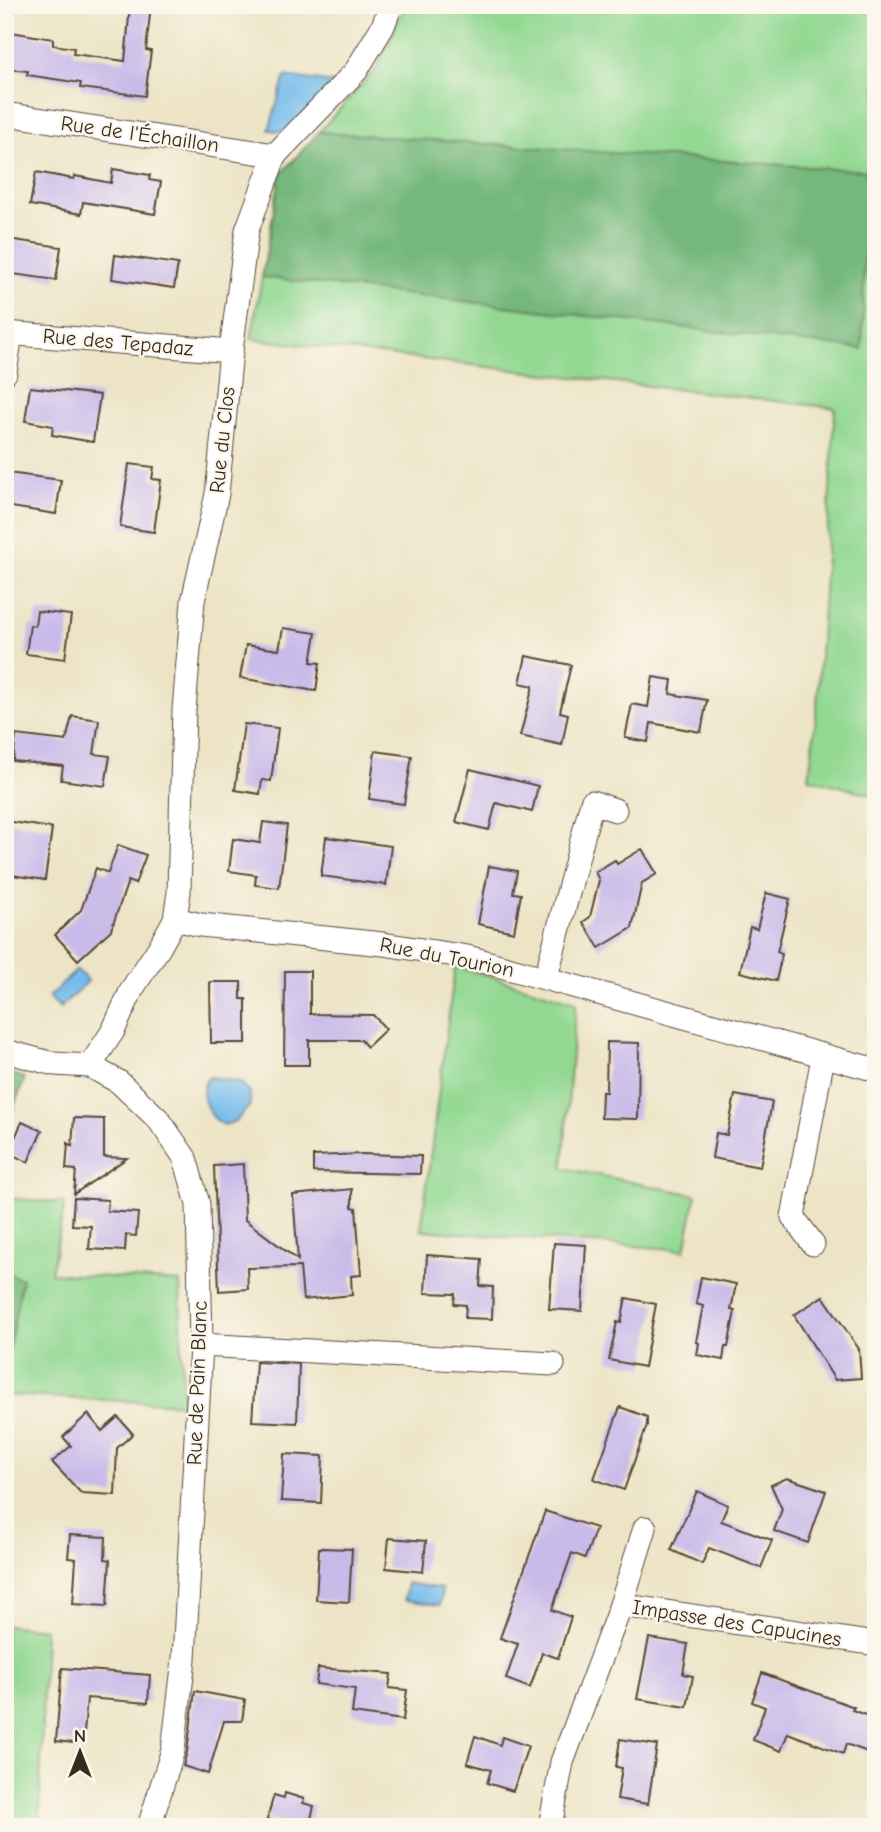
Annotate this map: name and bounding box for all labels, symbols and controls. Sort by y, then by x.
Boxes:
street label: Rue de l'Échaillon [59,111,221,157]
street label: Rue des Tepadaz [42,323,194,361]
street label: Rue du Clos [204,386,240,494]
street label: Rue du Tourion [378,932,516,982]
street label: Rue de Pain Blanc [182,1300,212,1466]
street label: Impasse des Capucines [631,1595,843,1651]
north arrow [46,1716,116,1786]
text: N [74,1725,86,1747]

